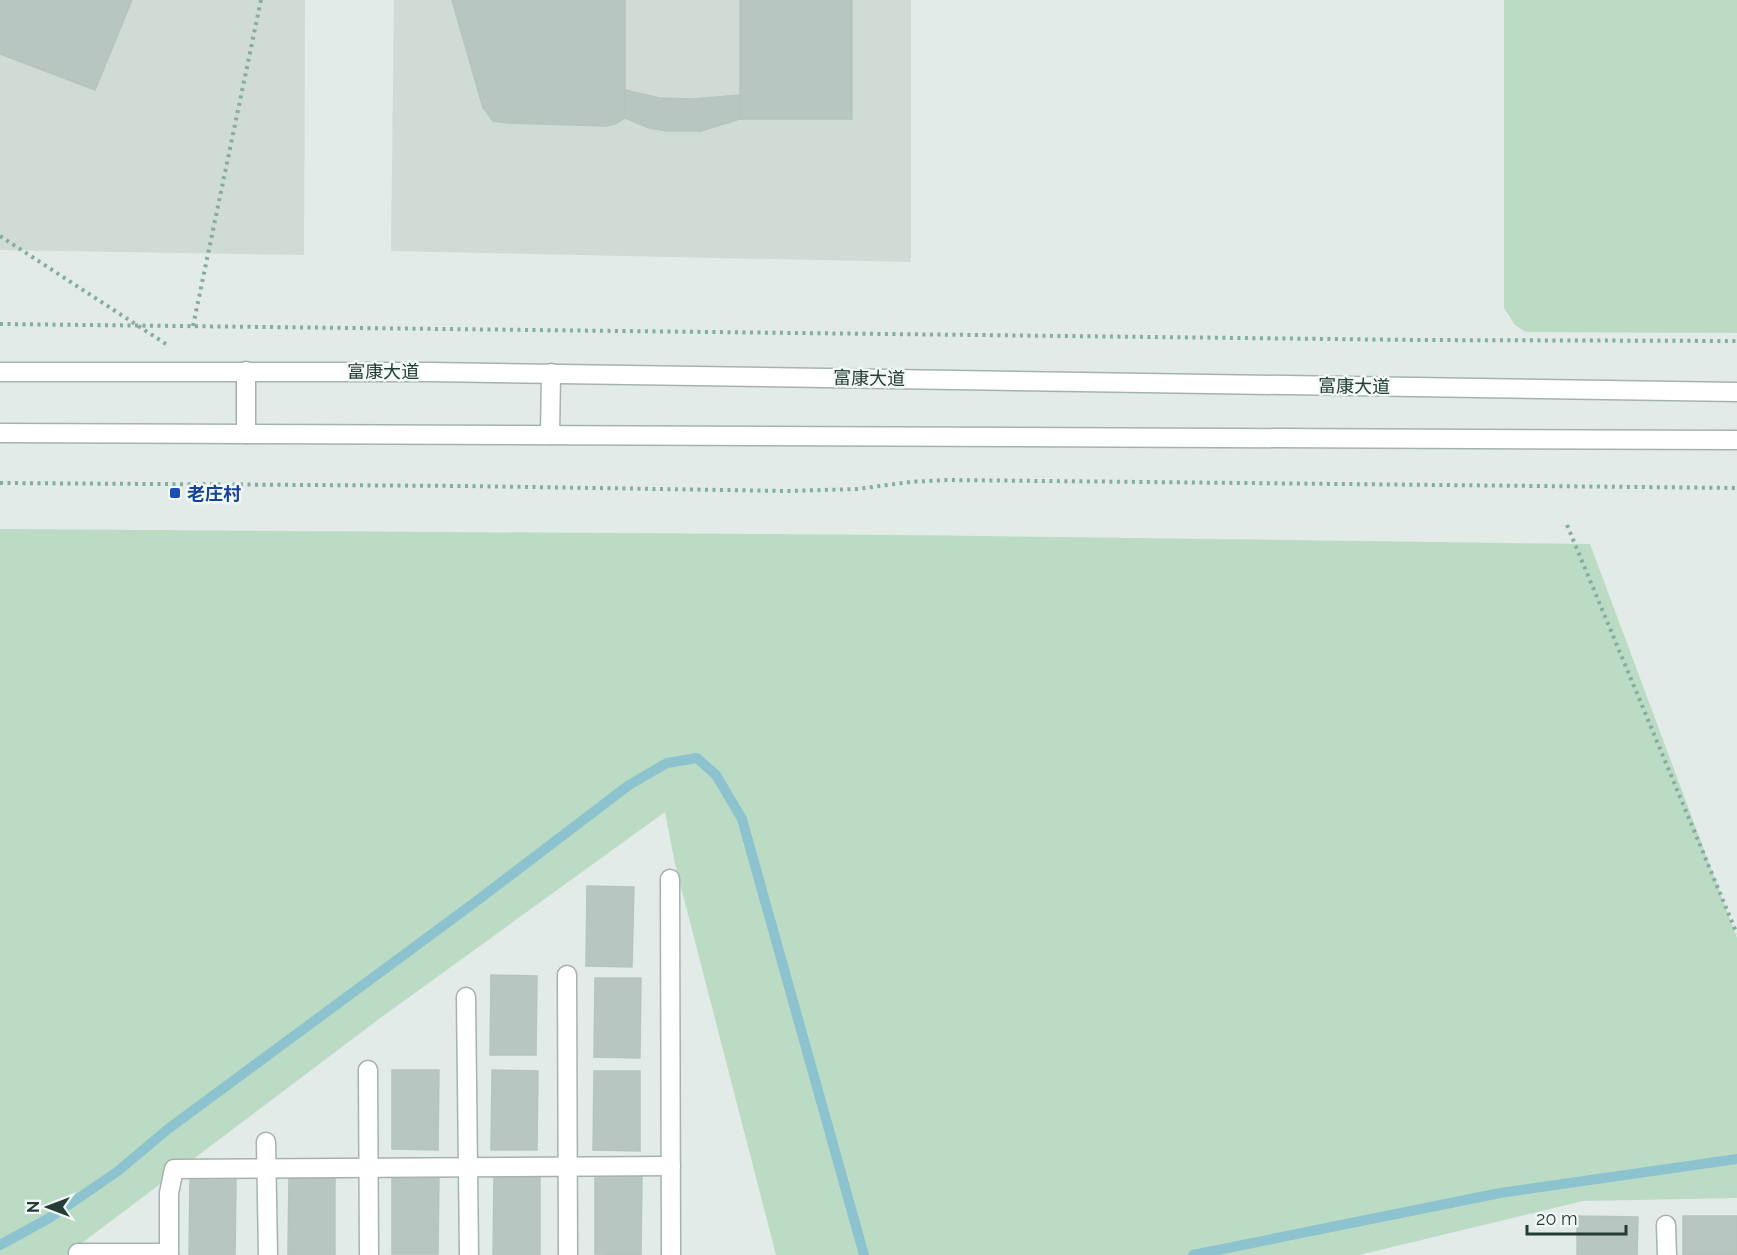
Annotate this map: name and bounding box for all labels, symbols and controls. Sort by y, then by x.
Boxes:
street label: 富康大道 [347,361,419,382]
street label: 富康大道 [833,367,905,389]
street label: 富康大道 [1318,375,1390,397]
place label: 老庄村 [187,483,241,504]
marker: 老庄村 [168,486,182,500]
north arrow [18,1177,78,1237]
scale bar [1527,1198,1626,1236]
text: N [24,1201,43,1213]
text: 20 m [1536,1208,1578,1229]

